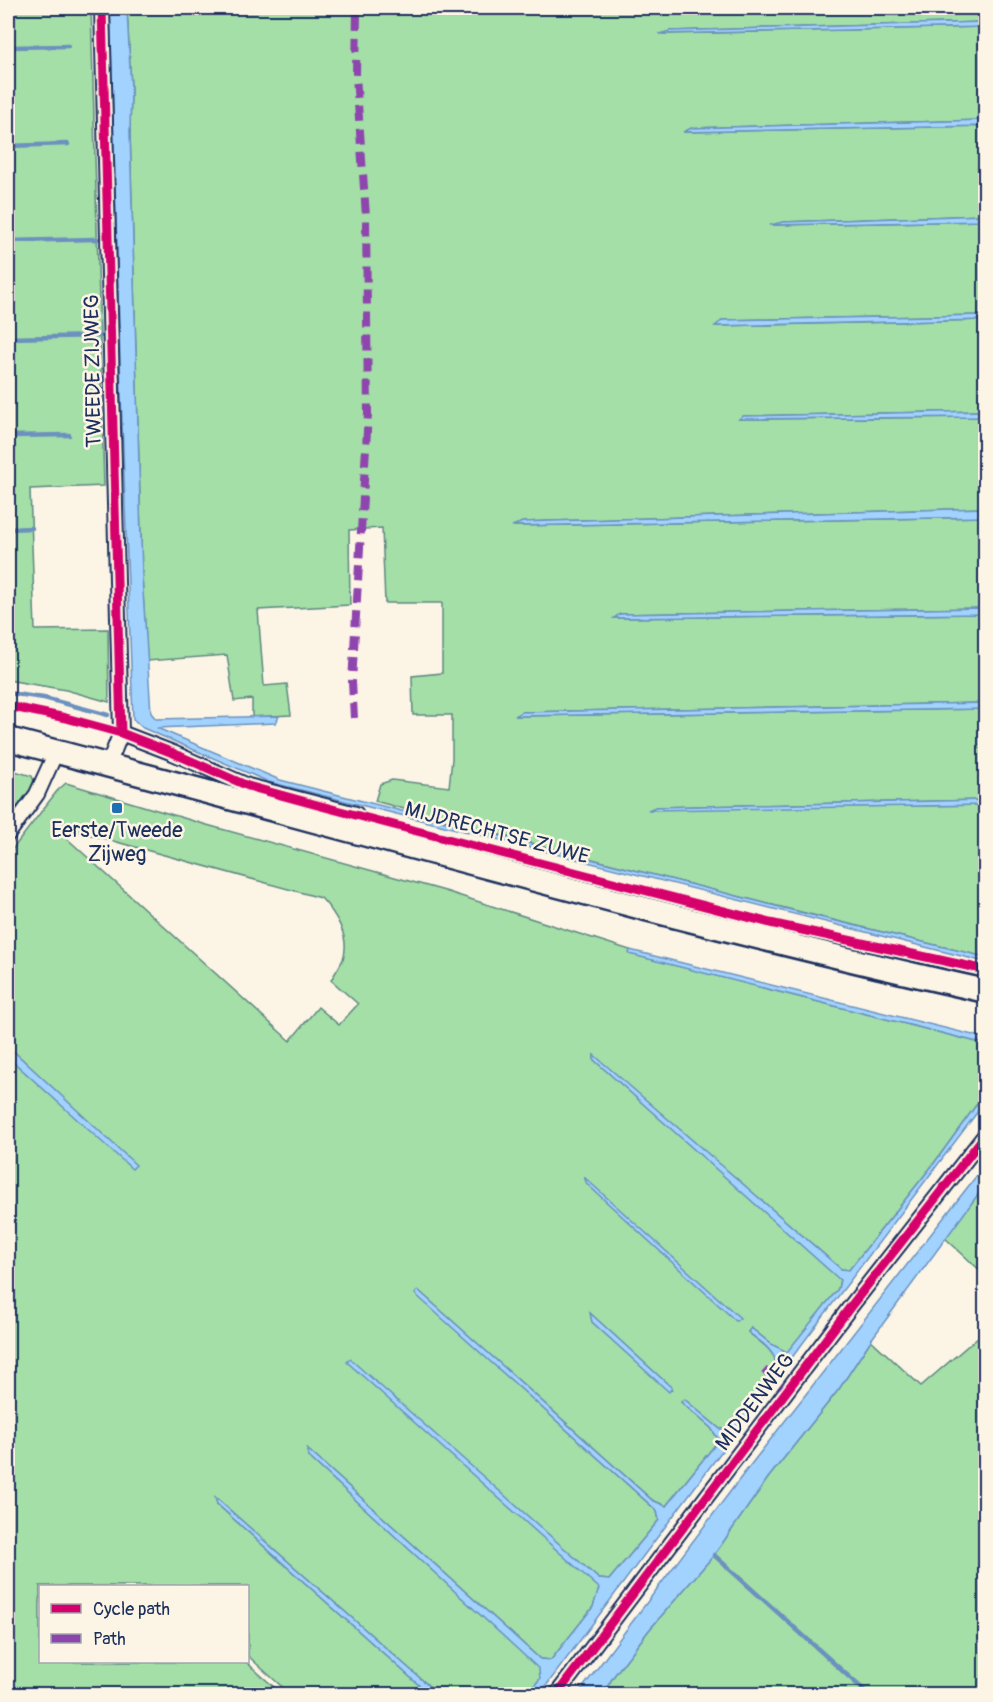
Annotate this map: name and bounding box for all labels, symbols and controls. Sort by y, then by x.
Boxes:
street label: TWEEDE ZIJWEG [78,294,108,448]
street label: MIJDRECHTSE ZUWE [402,795,592,871]
marker: Eerste/Tweede Zijweg [110,801,124,815]
place label: Eerste/Tweede Zijweg [51,817,183,868]
street label: MIDDENWEG [709,1348,801,1456]
legend [39,1585,249,1663]
text: Cycle path [93,1598,170,1621]
text: Path [93,1628,126,1651]

